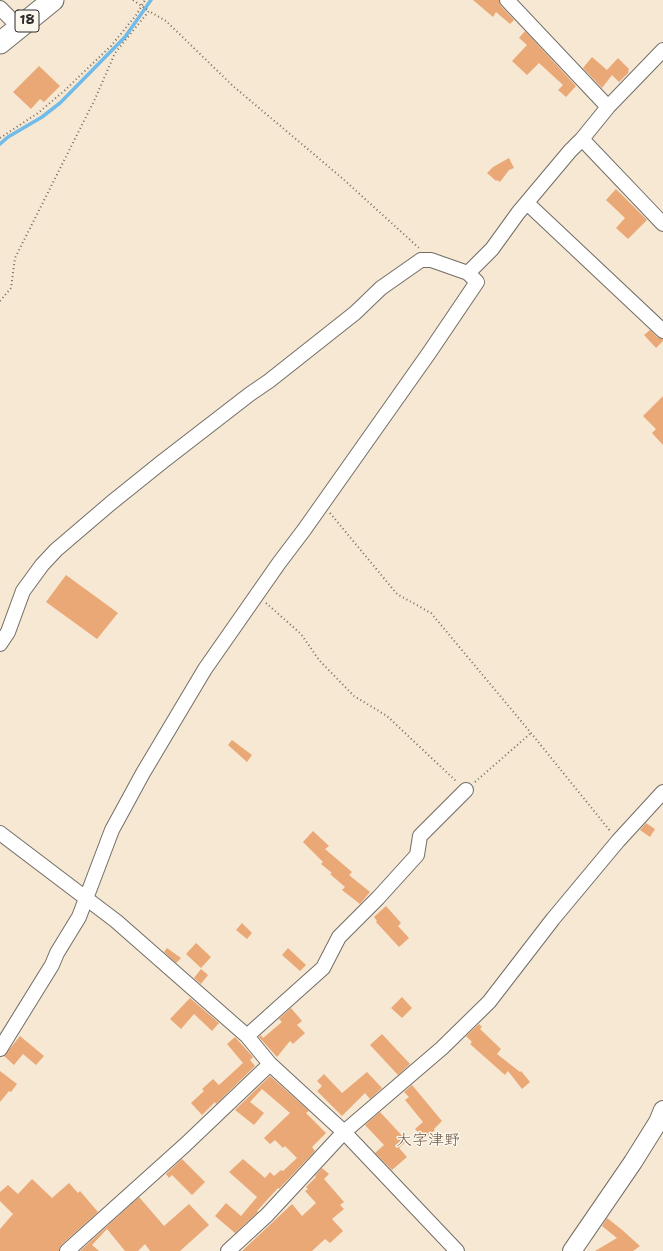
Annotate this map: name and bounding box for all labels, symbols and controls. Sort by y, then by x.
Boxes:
road number: 18 [15,10,39,32]
district label: 大字津野 [396,1131,460,1151]

